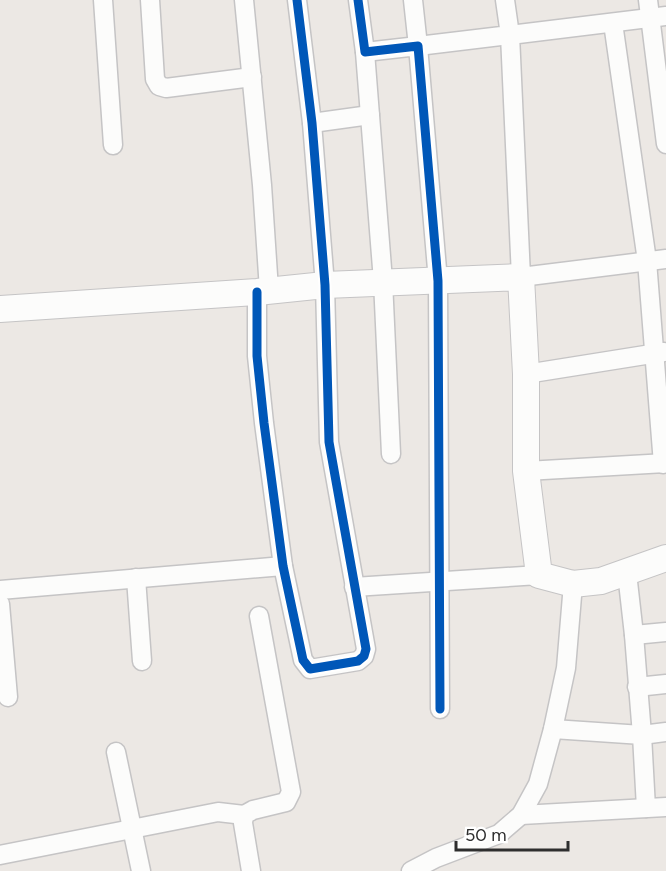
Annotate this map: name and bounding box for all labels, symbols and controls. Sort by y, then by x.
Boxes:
scale bar [456,814,568,852]
text: 50 m [465,824,507,846]

